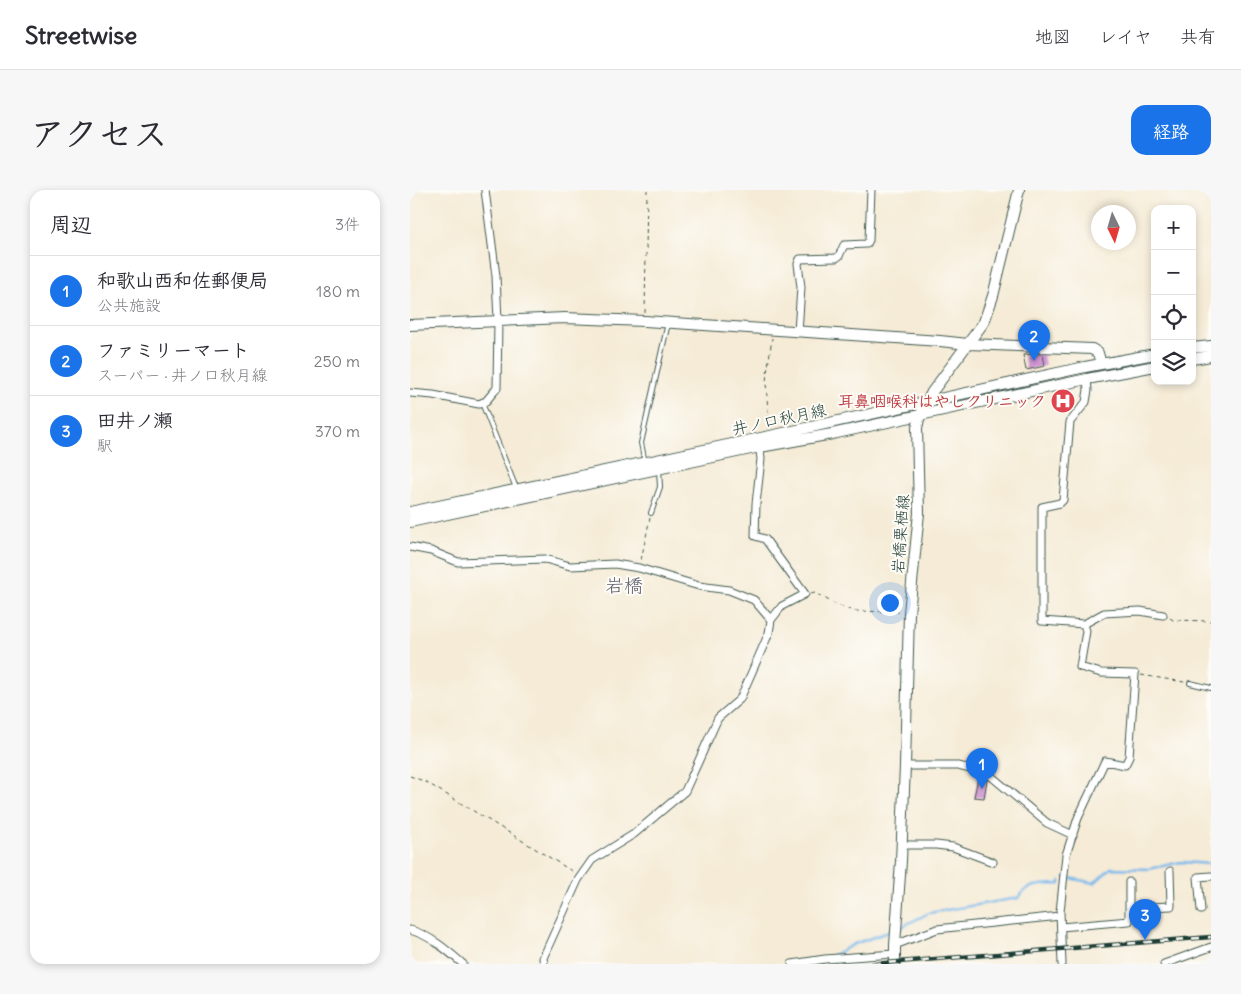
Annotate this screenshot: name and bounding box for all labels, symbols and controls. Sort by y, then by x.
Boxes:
text: Streetwise [25,20,137,50]
text: 地図 [1035,25,1071,48]
text: レイヤ [1099,25,1152,48]
text: 共有 [1180,25,1216,48]
button: 経路 [1131,105,1211,155]
text: アクセス [30,111,168,155]
north arrow [1091,205,1136,250]
map controls [1151,205,1196,385]
button: + [1151,205,1196,250]
text: 周辺 [50,211,92,238]
text: 3件 [335,214,360,234]
button: − [1151,250,1196,295]
text: 和歌山西和佐郵便局 [97,268,268,292]
text: 1 [63,281,69,301]
text: 180 m [316,281,360,301]
text: 公共施設 [97,295,161,315]
button: locate [1151,295,1196,340]
pin: 2 [1018,320,1050,361]
text: ファミリーマート [97,338,250,362]
button: layers [1151,340,1196,385]
text: 2 [62,351,70,371]
text: 250 m [314,351,360,371]
text: スーパー · 井ノ口秋月線 [97,365,268,385]
hospital icon: 耳鼻咽喉科はやしクリニック [1050,388,1076,414]
place label: 耳鼻咽喉科はやしクリニック [838,391,1046,411]
street label: 井ノ口秋月線 [730,399,828,439]
text: 田井ノ瀬 [97,408,173,432]
text: 3 [61,421,71,441]
text: 370 m [315,421,360,441]
text: 駅 [97,435,113,455]
street label: 岩橋栗栖線 [887,493,913,575]
district label: 岩橋 [605,573,643,597]
your location [877,590,903,616]
pin: 1 [966,748,998,789]
pin: 3 [1129,899,1161,940]

